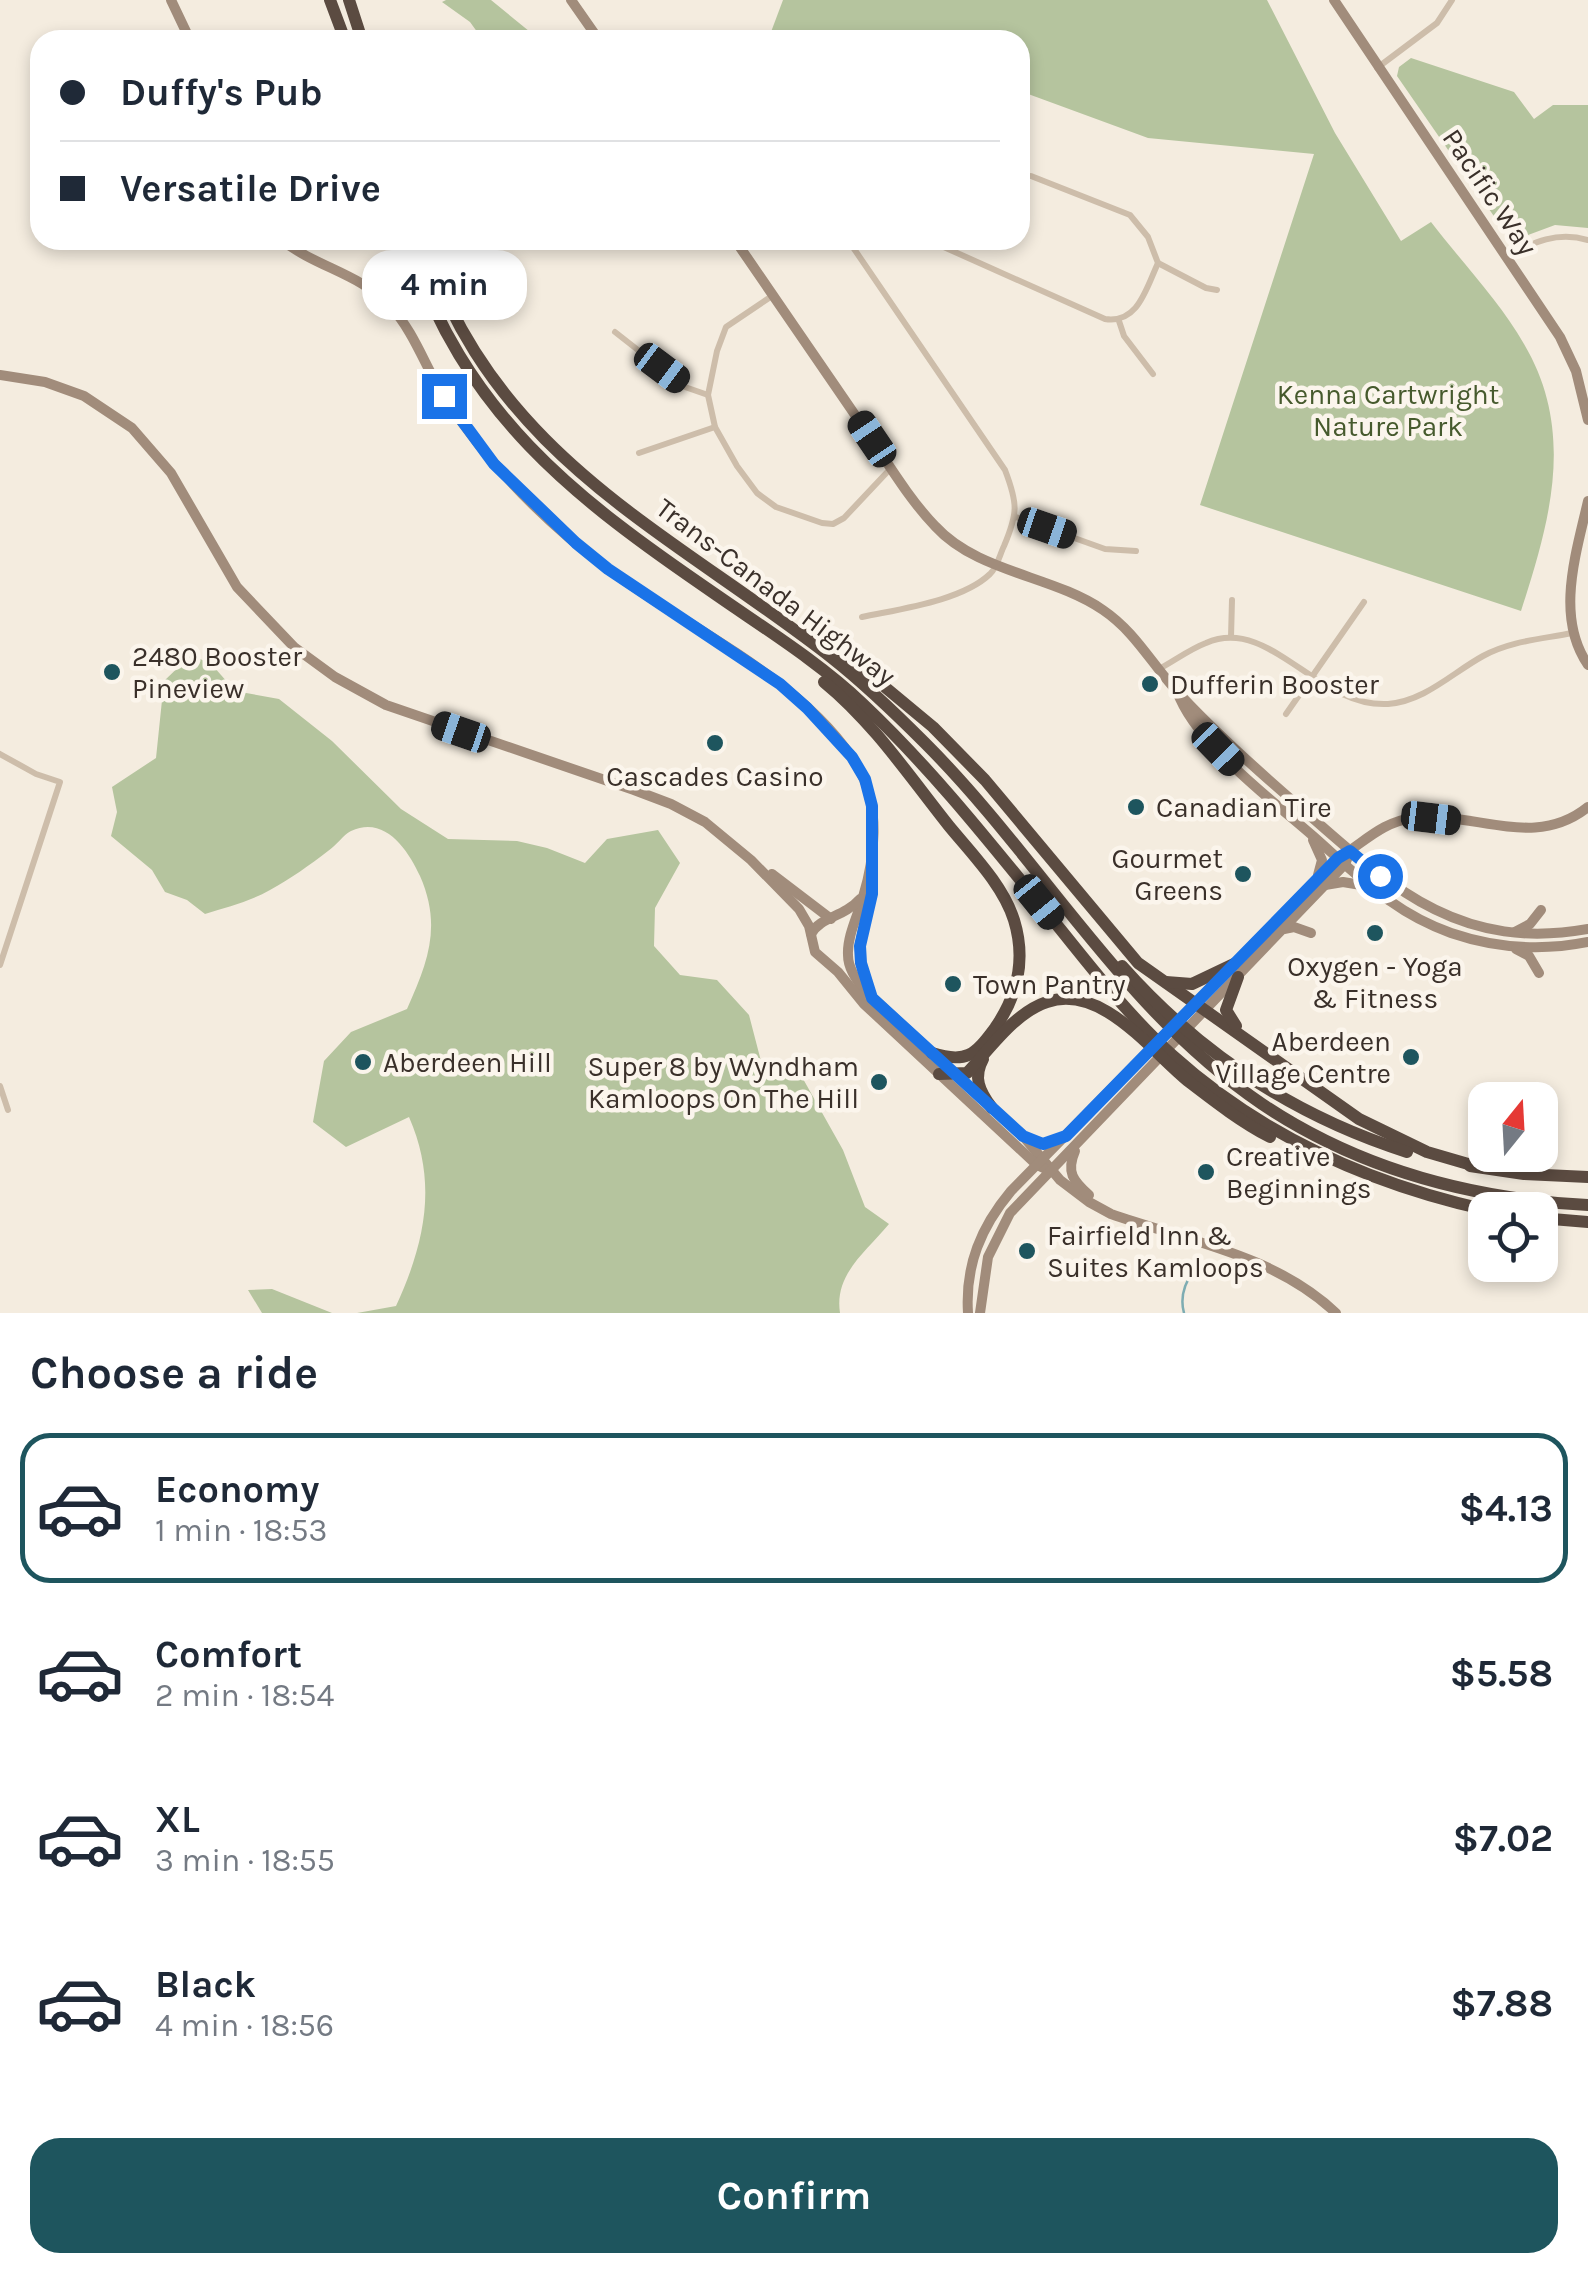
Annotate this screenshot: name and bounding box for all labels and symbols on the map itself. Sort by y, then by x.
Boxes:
street label: Pacific Way [1436,123,1544,261]
callout: 4 min [362,251,526,321]
car [629,338,695,398]
route end [422,374,467,419]
park label: Kenna Cartwright Nature Park [1277,378,1499,443]
car [843,406,901,472]
street label: Trans-Canada Highway [650,491,902,693]
car [1014,504,1080,552]
place label: 2480 Booster Pineview [132,640,303,705]
marker: 2480 Booster Pineview [101,661,123,683]
place label: Dufferin Booster [1170,668,1380,701]
marker: Dufferin Booster [1139,673,1161,695]
car [428,708,494,756]
car [1186,717,1250,781]
marker: Cascades Casino [704,732,726,754]
place label: Cascades Casino [606,760,824,793]
place label: Canadian Tire [1156,791,1332,824]
marker: Canadian Tire [1125,796,1147,818]
car [1399,799,1463,837]
place label: Gourmet Greens [1111,842,1223,907]
route start [1358,854,1403,899]
marker: Gourmet Greens [1232,863,1254,885]
car [1008,869,1070,935]
marker: Oxygen - Yoga & Fitness [1364,922,1386,944]
place label: Oxygen - Yoga & Fitness [1287,950,1463,1015]
place label: Town Pantry [973,968,1125,1001]
marker: Town Pantry [942,973,964,995]
place label: Aberdeen Village Centre [1216,1025,1391,1090]
place label: Aberdeen Hill [383,1046,552,1079]
marker: Aberdeen Village Centre [1400,1046,1422,1068]
place label: Super 8 by Wyndham Kamloops On The Hill [587,1050,859,1115]
marker: Aberdeen Hill [352,1051,374,1073]
marker: Super 8 by Wyndham Kamloops On The Hill [868,1071,890,1093]
north arrow [1468,1082,1558,1172]
place label: Creative Beginnings [1226,1140,1372,1205]
marker: Creative Beginnings [1195,1161,1217,1183]
place label: Fairfield Inn & Suites Kamloops [1047,1219,1264,1284]
marker: Fairfield Inn & Suites Kamloops [1016,1240,1038,1262]

